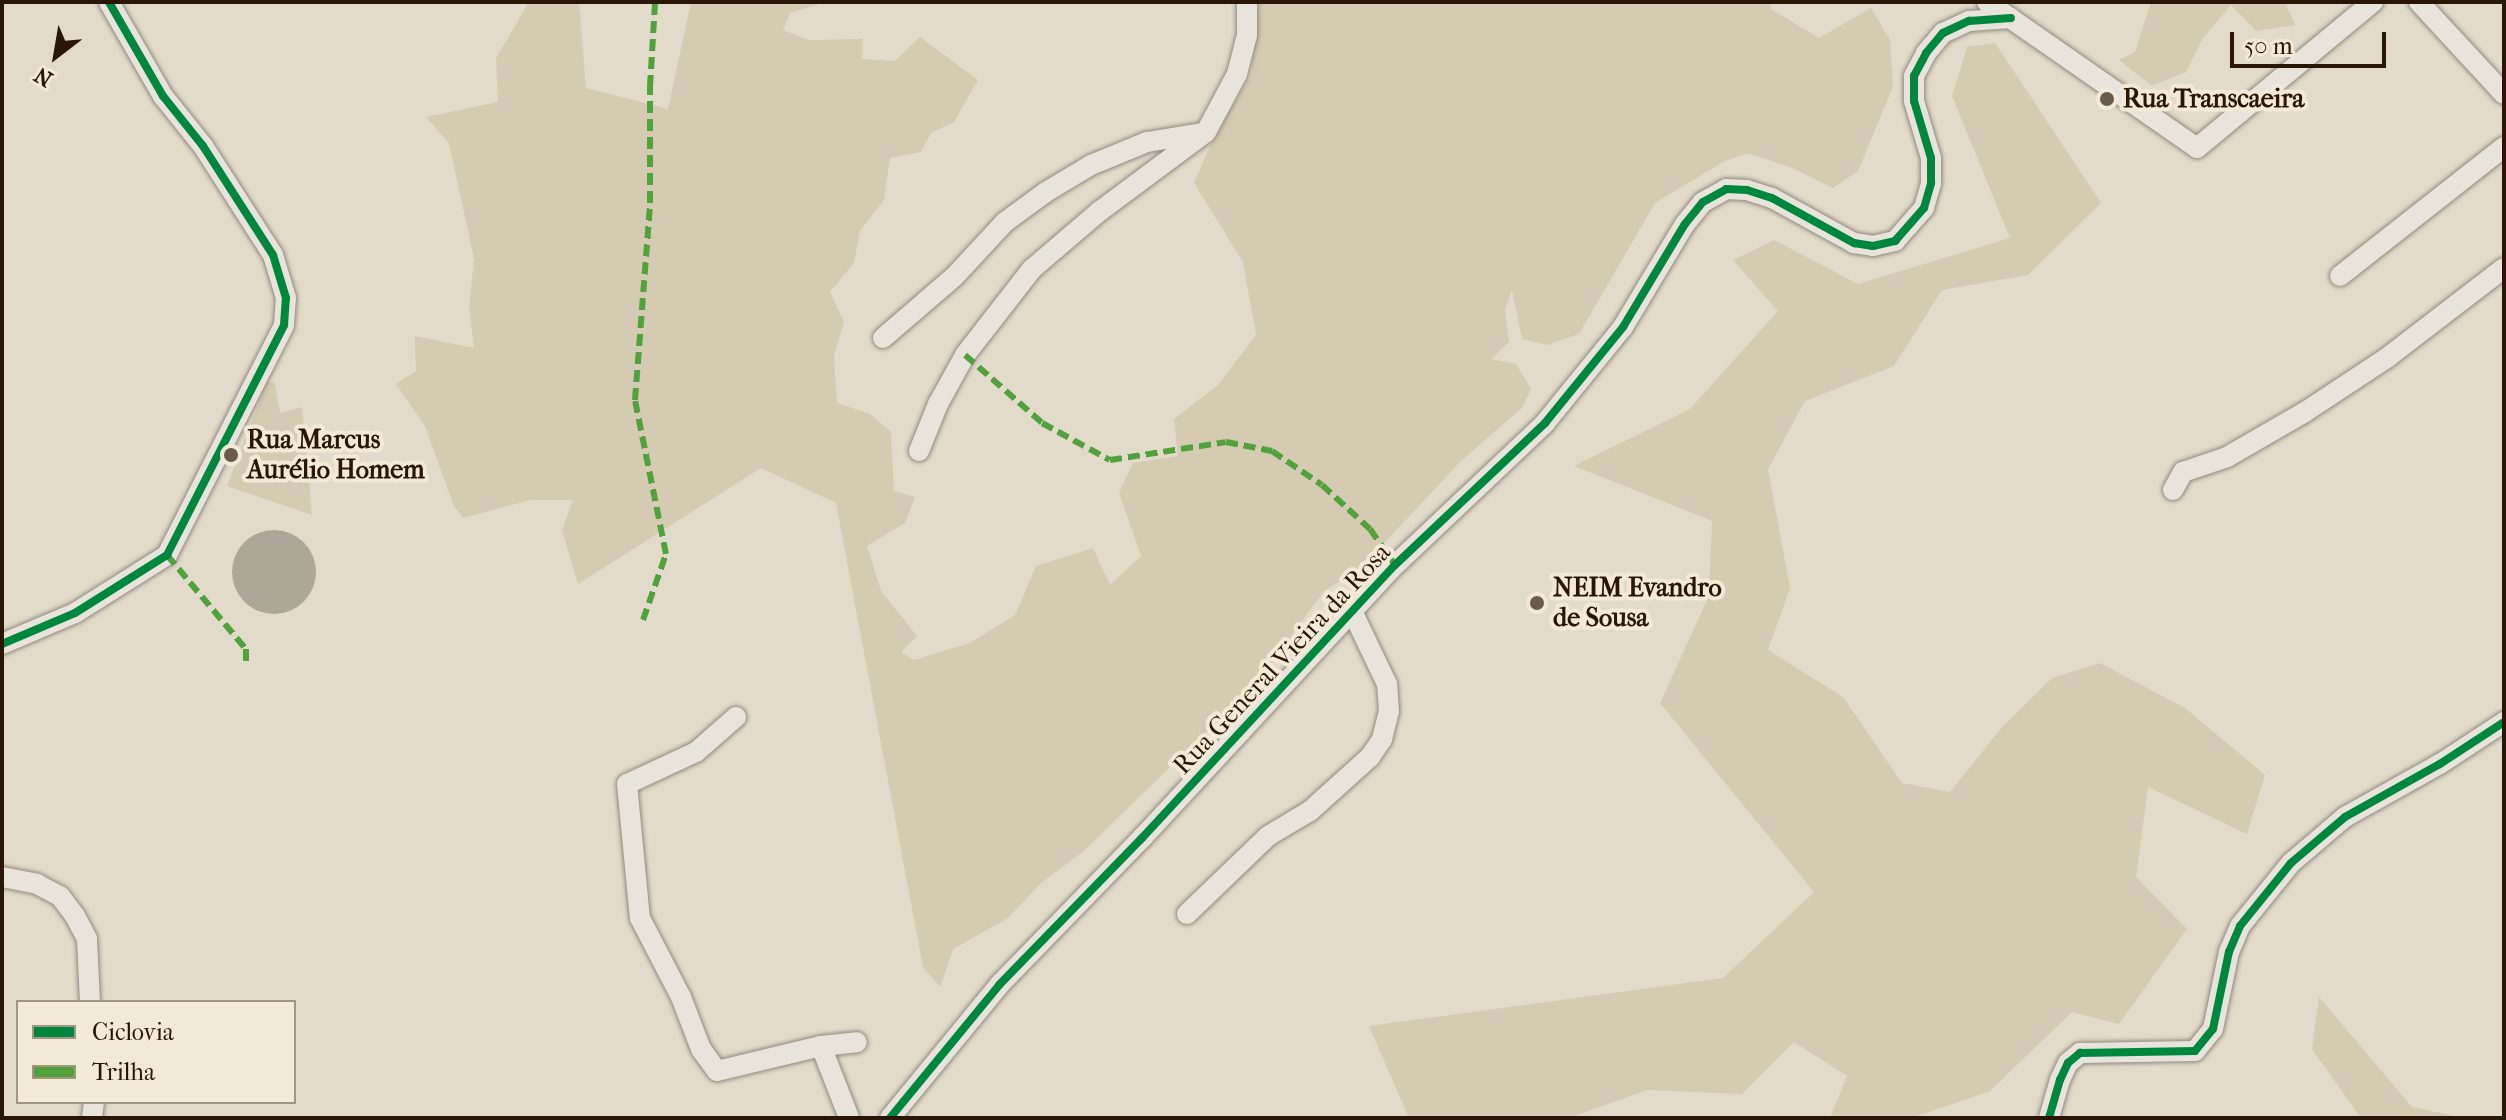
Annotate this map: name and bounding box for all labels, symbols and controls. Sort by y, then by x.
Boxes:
north arrow [16,16,96,96]
scale bar [2234,16,2390,66]
text: 50 m [2244,32,2293,60]
text: N [30,61,57,92]
place label: Rua Transcaeira [2123,83,2304,115]
marker: Rua Transcaeira [2098,90,2116,108]
place label: Rua Marcus Aurélio Homem [247,424,425,486]
marker: Rua Marcus Aurélio Homem [222,446,240,464]
street label: Rua General Vieira da Rosa [1167,537,1397,781]
place label: NEIM Evandro de Sousa [1553,572,1722,634]
marker: NEIM Evandro de Sousa [1528,594,1546,612]
legend [16,1000,296,1104]
text: Ciclovia [92,1018,174,1046]
text: Trilha [92,1058,155,1086]

